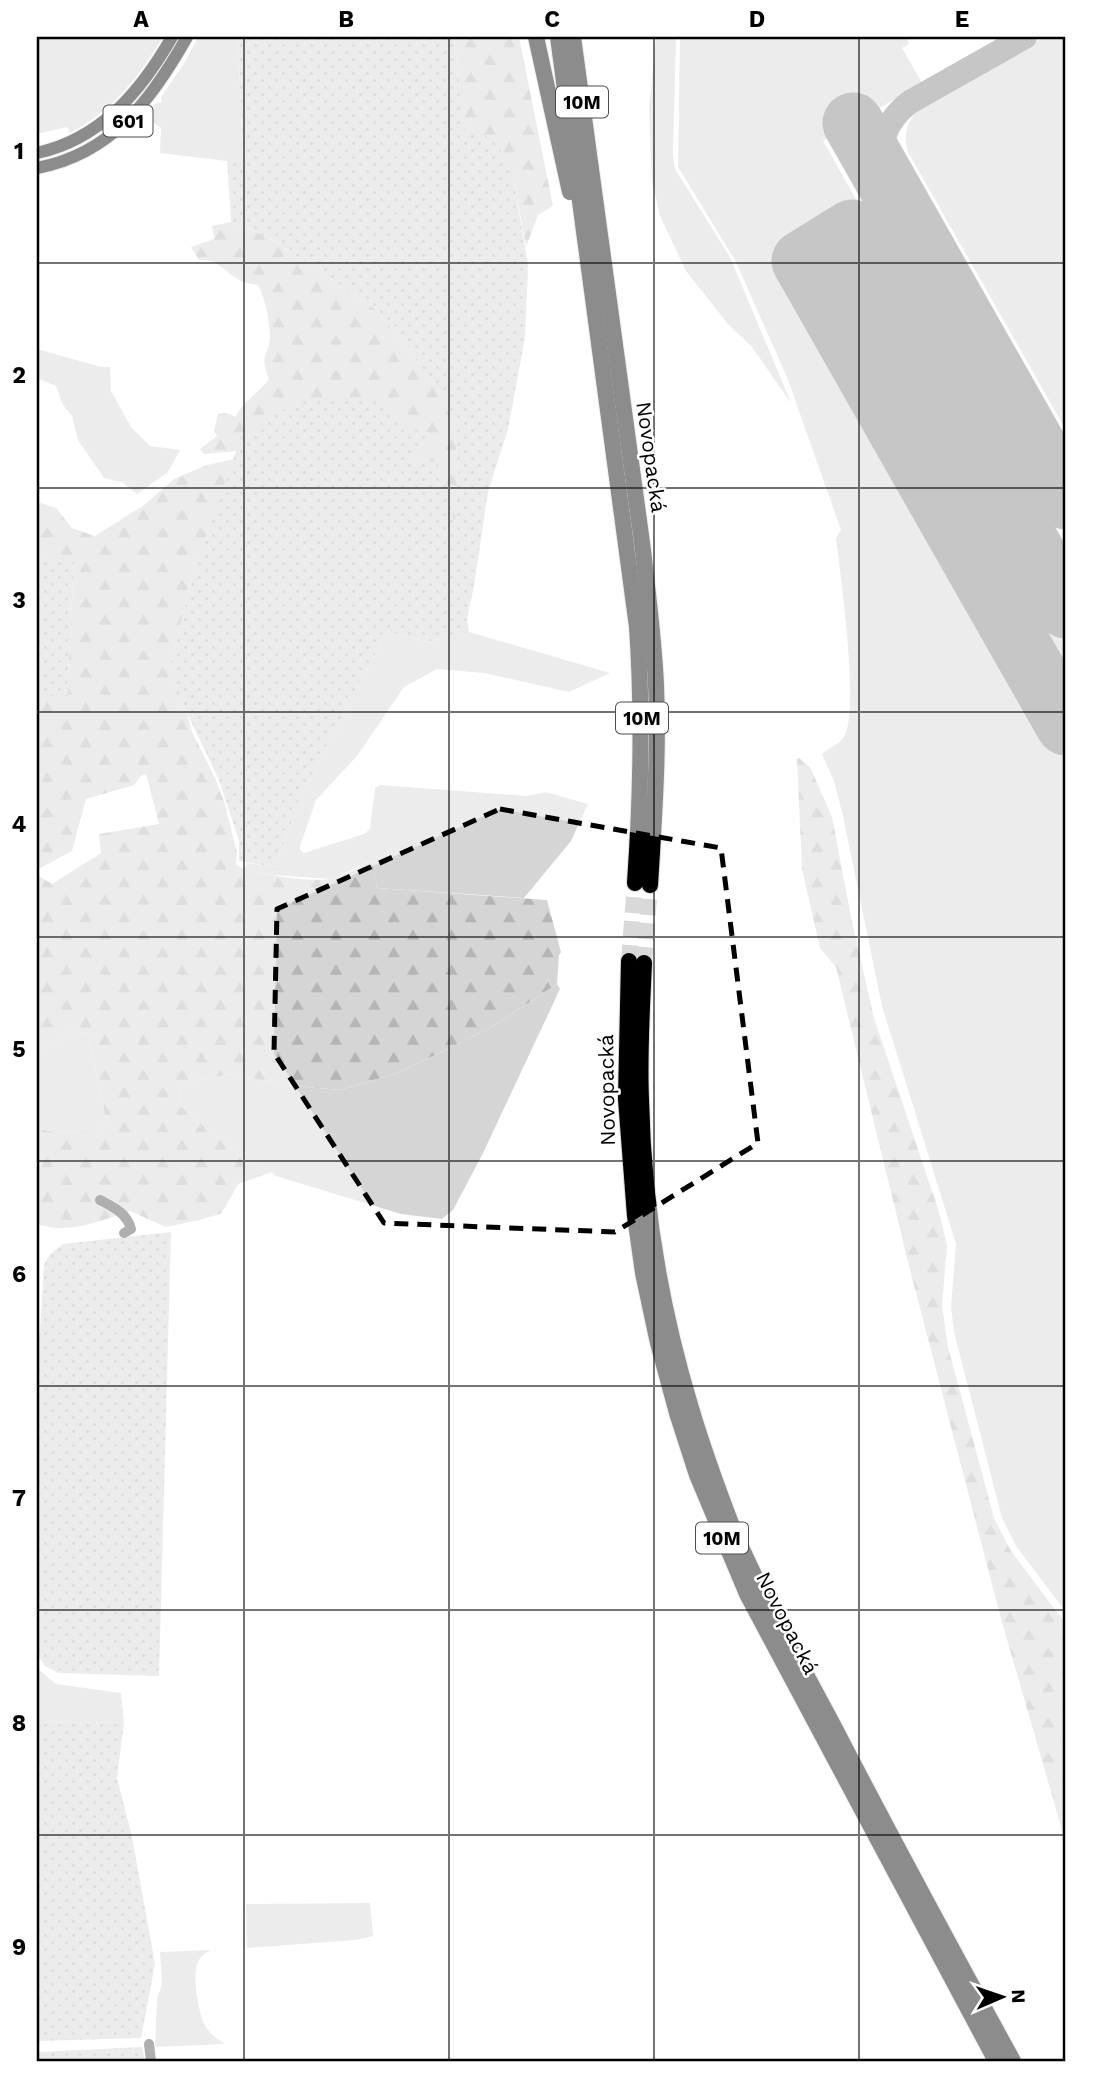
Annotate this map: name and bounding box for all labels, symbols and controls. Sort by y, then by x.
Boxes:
text: A [133,6,149,33]
text: B [338,6,354,33]
text: C [544,6,560,33]
text: D [749,6,765,33]
text: E [955,6,969,33]
road number: 10M [556,86,608,118]
road number: 601 [104,105,152,136]
text: 1 [14,138,24,165]
text: 2 [12,362,26,389]
street label: Novopacká [631,400,672,514]
text: 3 [12,587,26,614]
road number: 10M [616,702,668,734]
text: 4 [12,811,27,838]
street label: Novopacká [593,1034,620,1146]
text: 5 [12,1036,26,1063]
text: 6 [12,1261,26,1288]
text: 7 [12,1485,26,1512]
road number: 10M [696,1522,748,1554]
street label: Novopacká [751,1567,824,1678]
text: 8 [12,1710,26,1737]
text: 9 [12,1934,26,1961]
north arrow [967,1962,1036,2032]
text: N [1007,1989,1030,2004]

